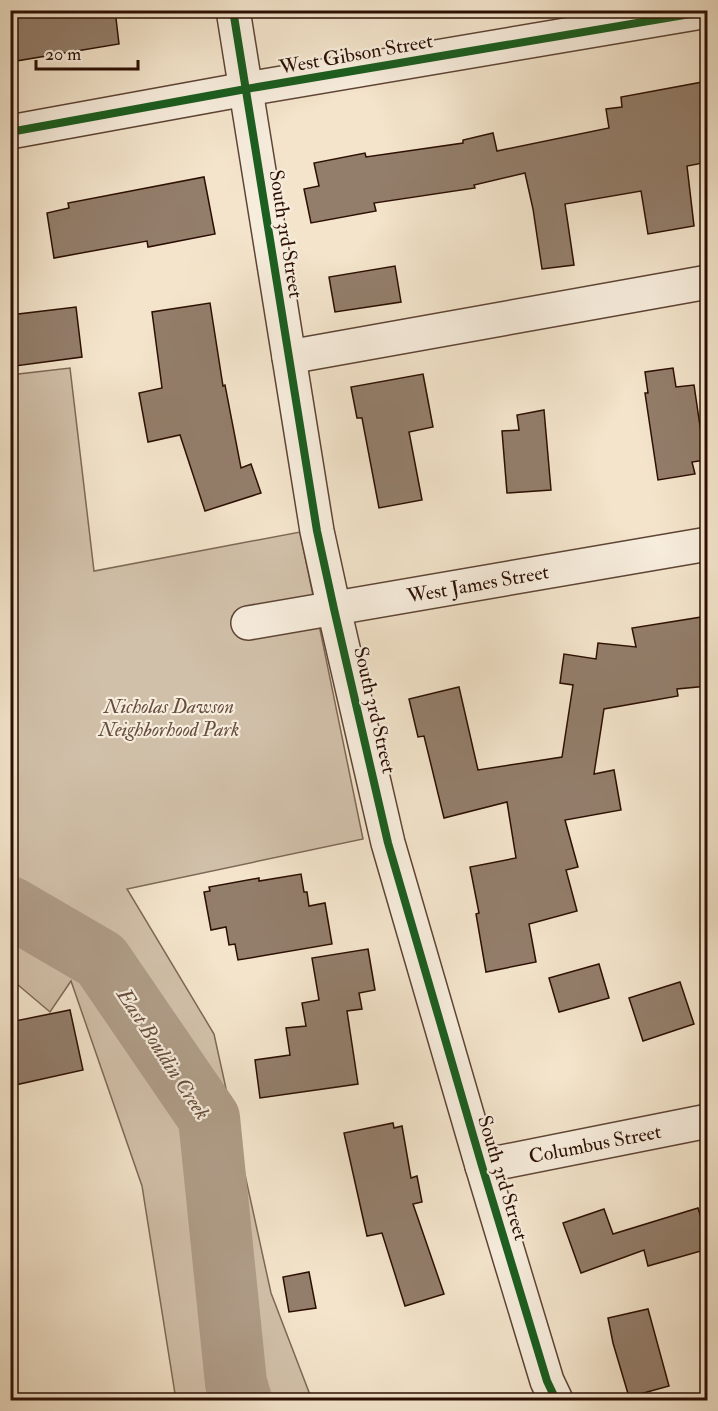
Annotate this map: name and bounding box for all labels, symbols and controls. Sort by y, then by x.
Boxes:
street label: West Gibson Street [276,28,435,80]
scale bar [36,33,138,71]
text: 20 m [45,43,81,66]
street label: South 3rd Street [264,168,309,300]
street label: West James Street [404,559,551,609]
street label: South 3rd Street [348,644,402,776]
park label: Nicholas Dawson Neighborhood Park [98,694,239,742]
water label: East Bouldin Creek [109,981,216,1125]
street label: South 3rd Street [472,1112,534,1244]
street label: Columbus Street [527,1119,664,1169]

